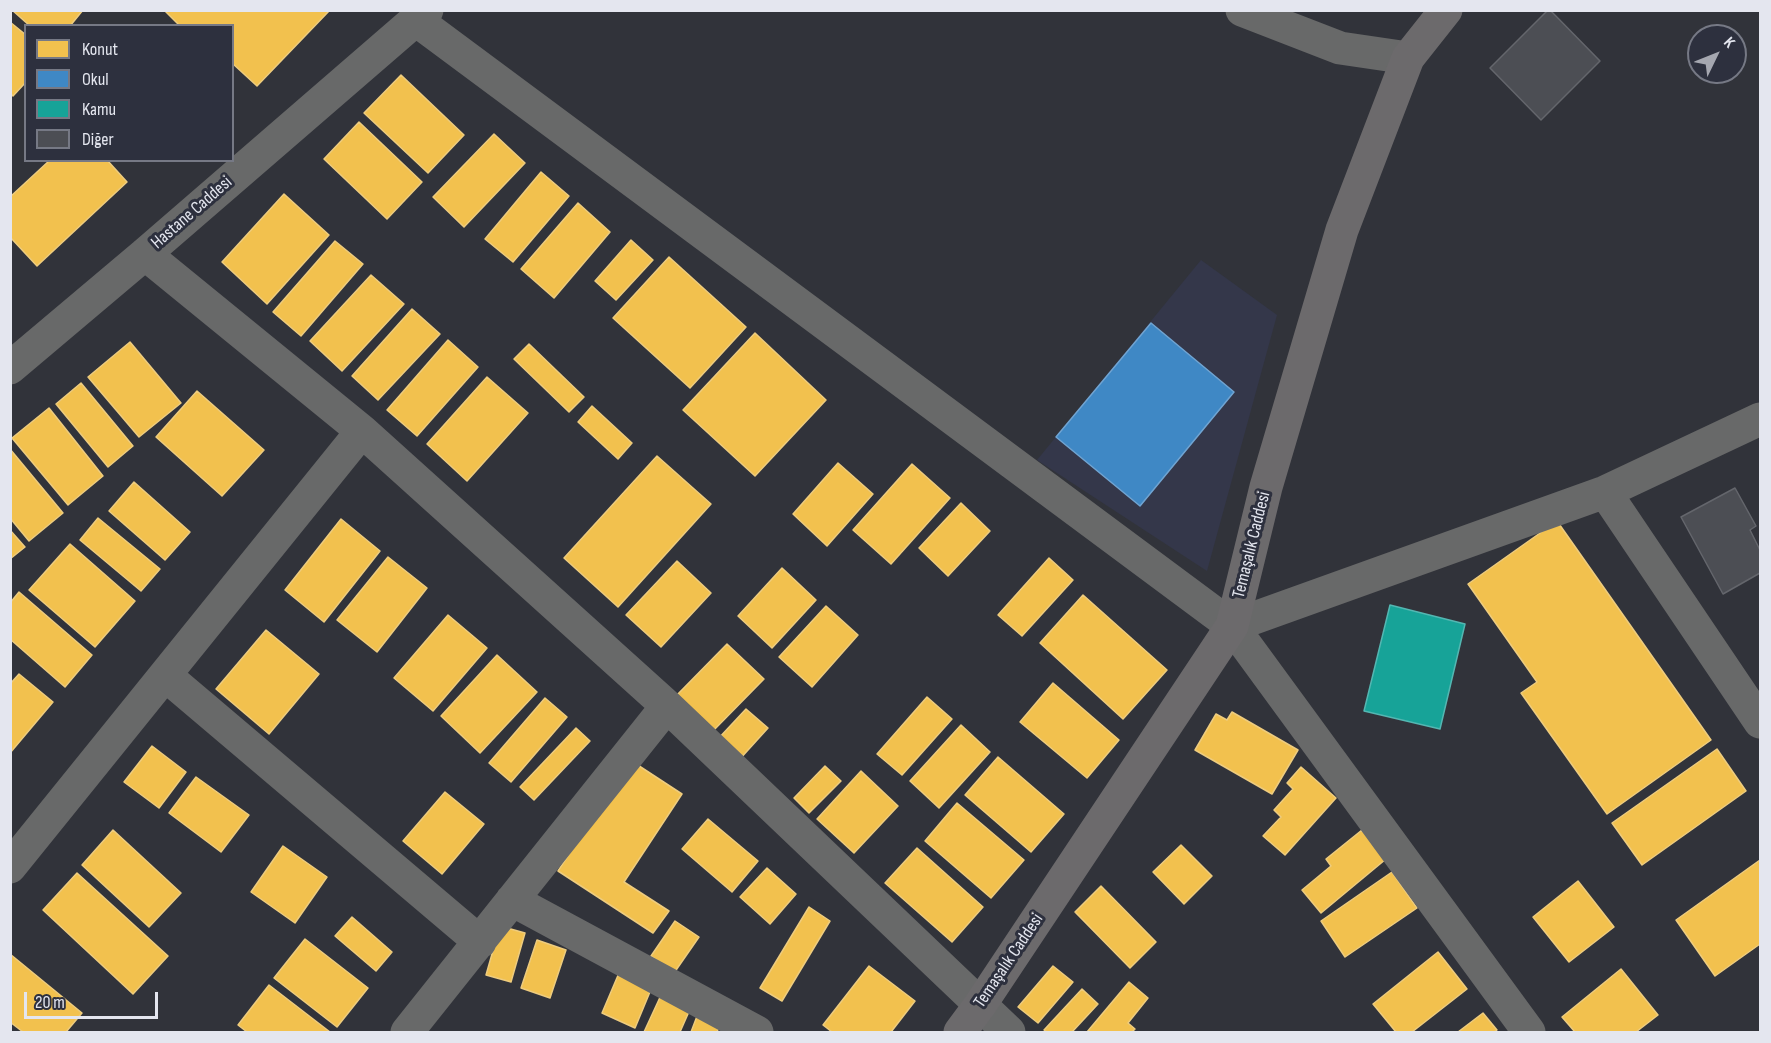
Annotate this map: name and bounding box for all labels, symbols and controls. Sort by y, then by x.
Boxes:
legend [24,24,234,162]
north arrow [1687,24,1747,84]
text: K [1719,33,1739,52]
text: Konut [82,39,118,60]
text: Okul [82,69,109,90]
text: Kamu [82,99,116,120]
text: Diğer [82,129,114,150]
street label: Hastane Caddesi [147,172,237,254]
street label: Temaşalık Caddesi [1228,490,1276,600]
street label: Temaşalık Caddesi [970,910,1048,1012]
scale bar [27,980,160,1018]
text: 20 m [35,992,65,1013]

